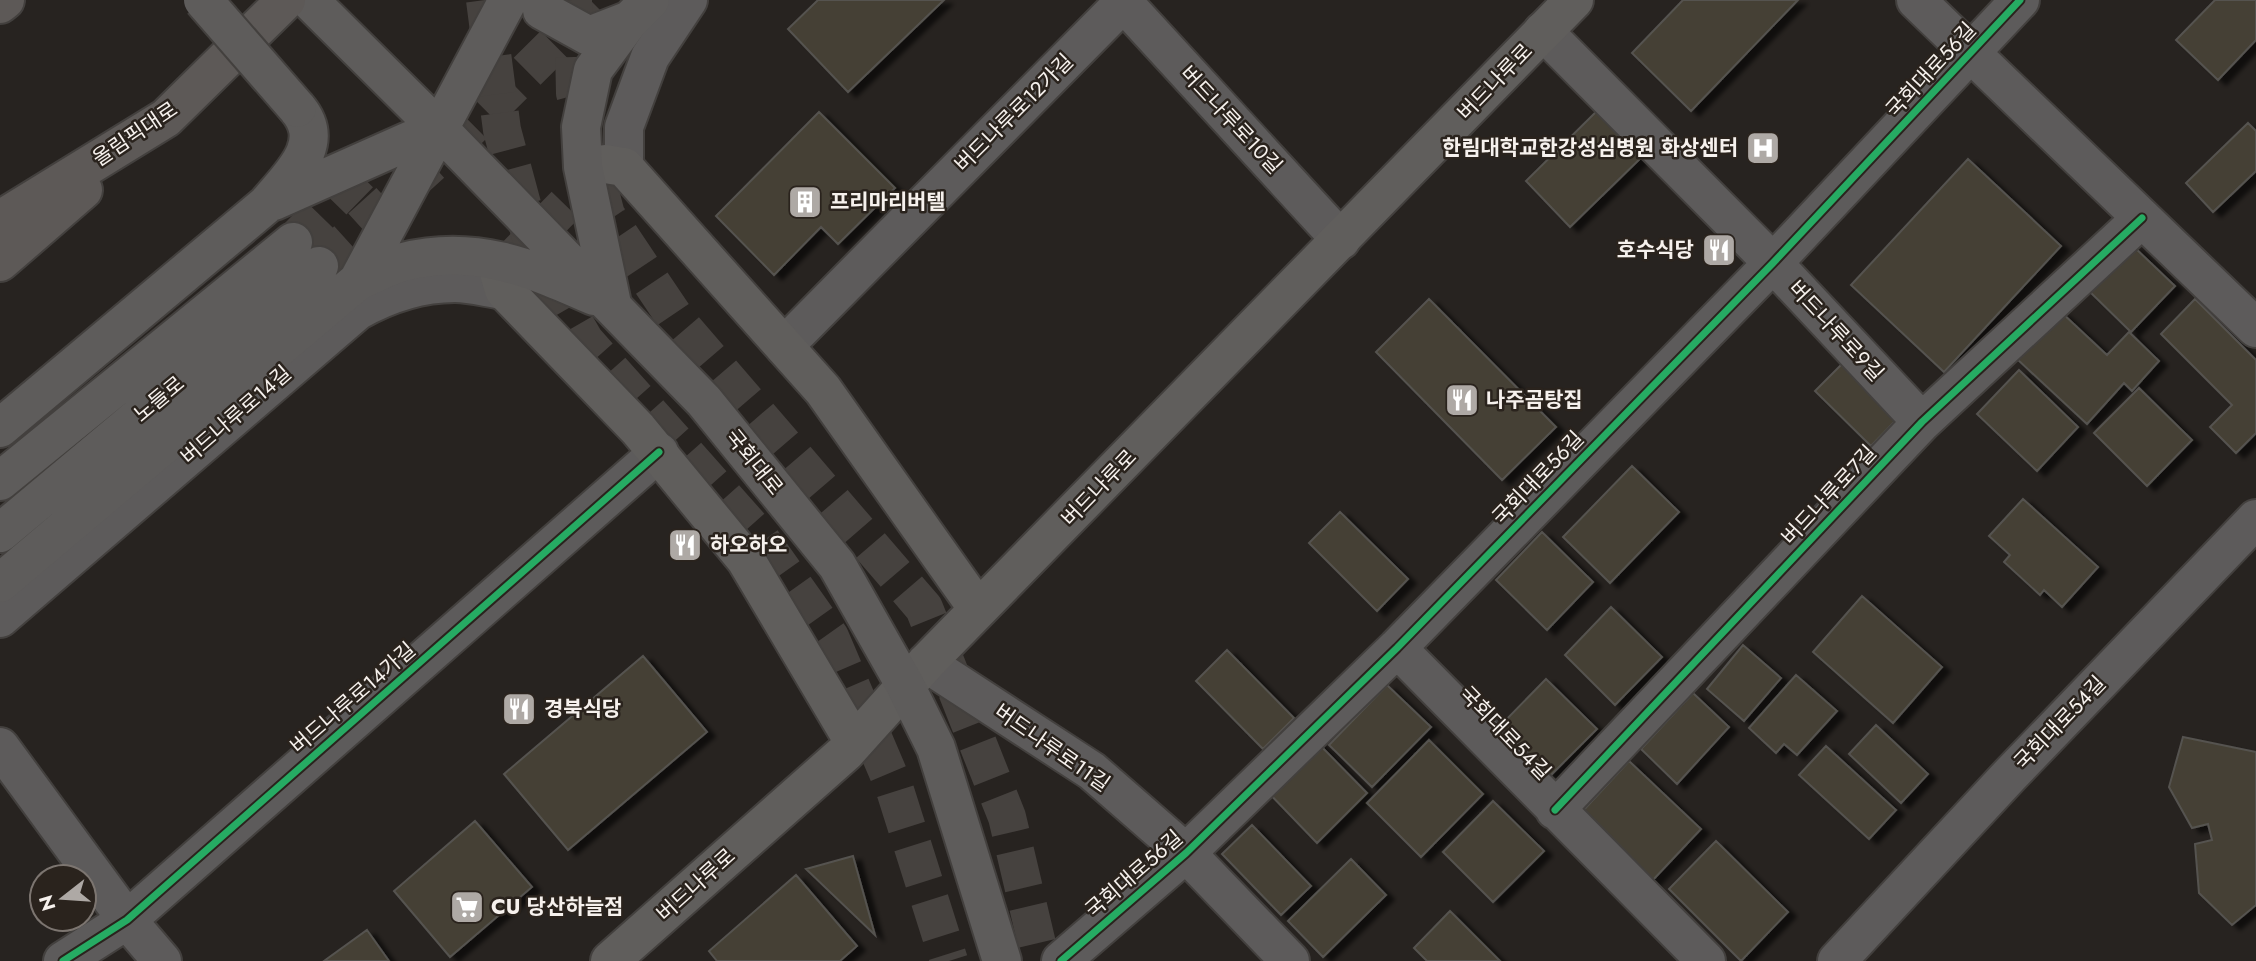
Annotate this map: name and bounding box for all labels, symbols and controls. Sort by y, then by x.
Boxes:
street label: 국회대로56길 [1879,16,1983,124]
street label: 버드나루로 [1451,37,1539,127]
street label: 버드나루로12가길 [948,47,1080,179]
street label: 버드나루로10길 [1173,59,1289,181]
street label: 올림픽대로 [87,95,183,173]
hospital icon: 한림대학교한강성심병원 화상센터 [1744,129,1782,167]
place label: 한림대학교한강성심병원 화상센터 [1442,133,1738,163]
building icon: 프리마리버텔 [786,183,824,221]
place label: 프리마리버텔 [830,187,946,217]
restaurant icon: 호수식당 [1700,231,1738,269]
place label: 호수식당 [1617,235,1694,265]
street label: 버드나루로9길 [1781,274,1891,388]
street label: 버드나루로14길 [174,359,298,471]
street label: 노들로 [127,369,191,429]
restaurant icon: 나주곰탕집 [1443,381,1481,419]
place label: 나주곰탕집 [1486,385,1583,415]
street label: 국회대로 [718,423,790,501]
street label: 국회대로56길 [1485,424,1591,532]
street label: 버드나루로7길 [1775,438,1883,552]
street label: 버드나루로 [1055,443,1143,533]
restaurant icon: 하오하오 [666,526,704,564]
place label: 하오하오 [710,530,787,560]
street label: 버드나루로14가길 [284,635,422,761]
street label: 국회대로54길 [2007,669,2113,777]
street label: 국회대로54길 [1452,679,1558,787]
restaurant icon: 경북식당 [500,690,538,728]
place label: 경북식당 [544,694,621,724]
street label: 버드나루로11길 [988,697,1116,799]
street label: 국회대로56길 [1079,823,1189,925]
street label: 버드나루로 [650,842,742,928]
north arrow [28,863,98,933]
supermarket icon: CU 당산하늘점 [448,888,486,926]
text: N [32,892,62,914]
place label: CU 당산하늘점 [491,892,623,922]

